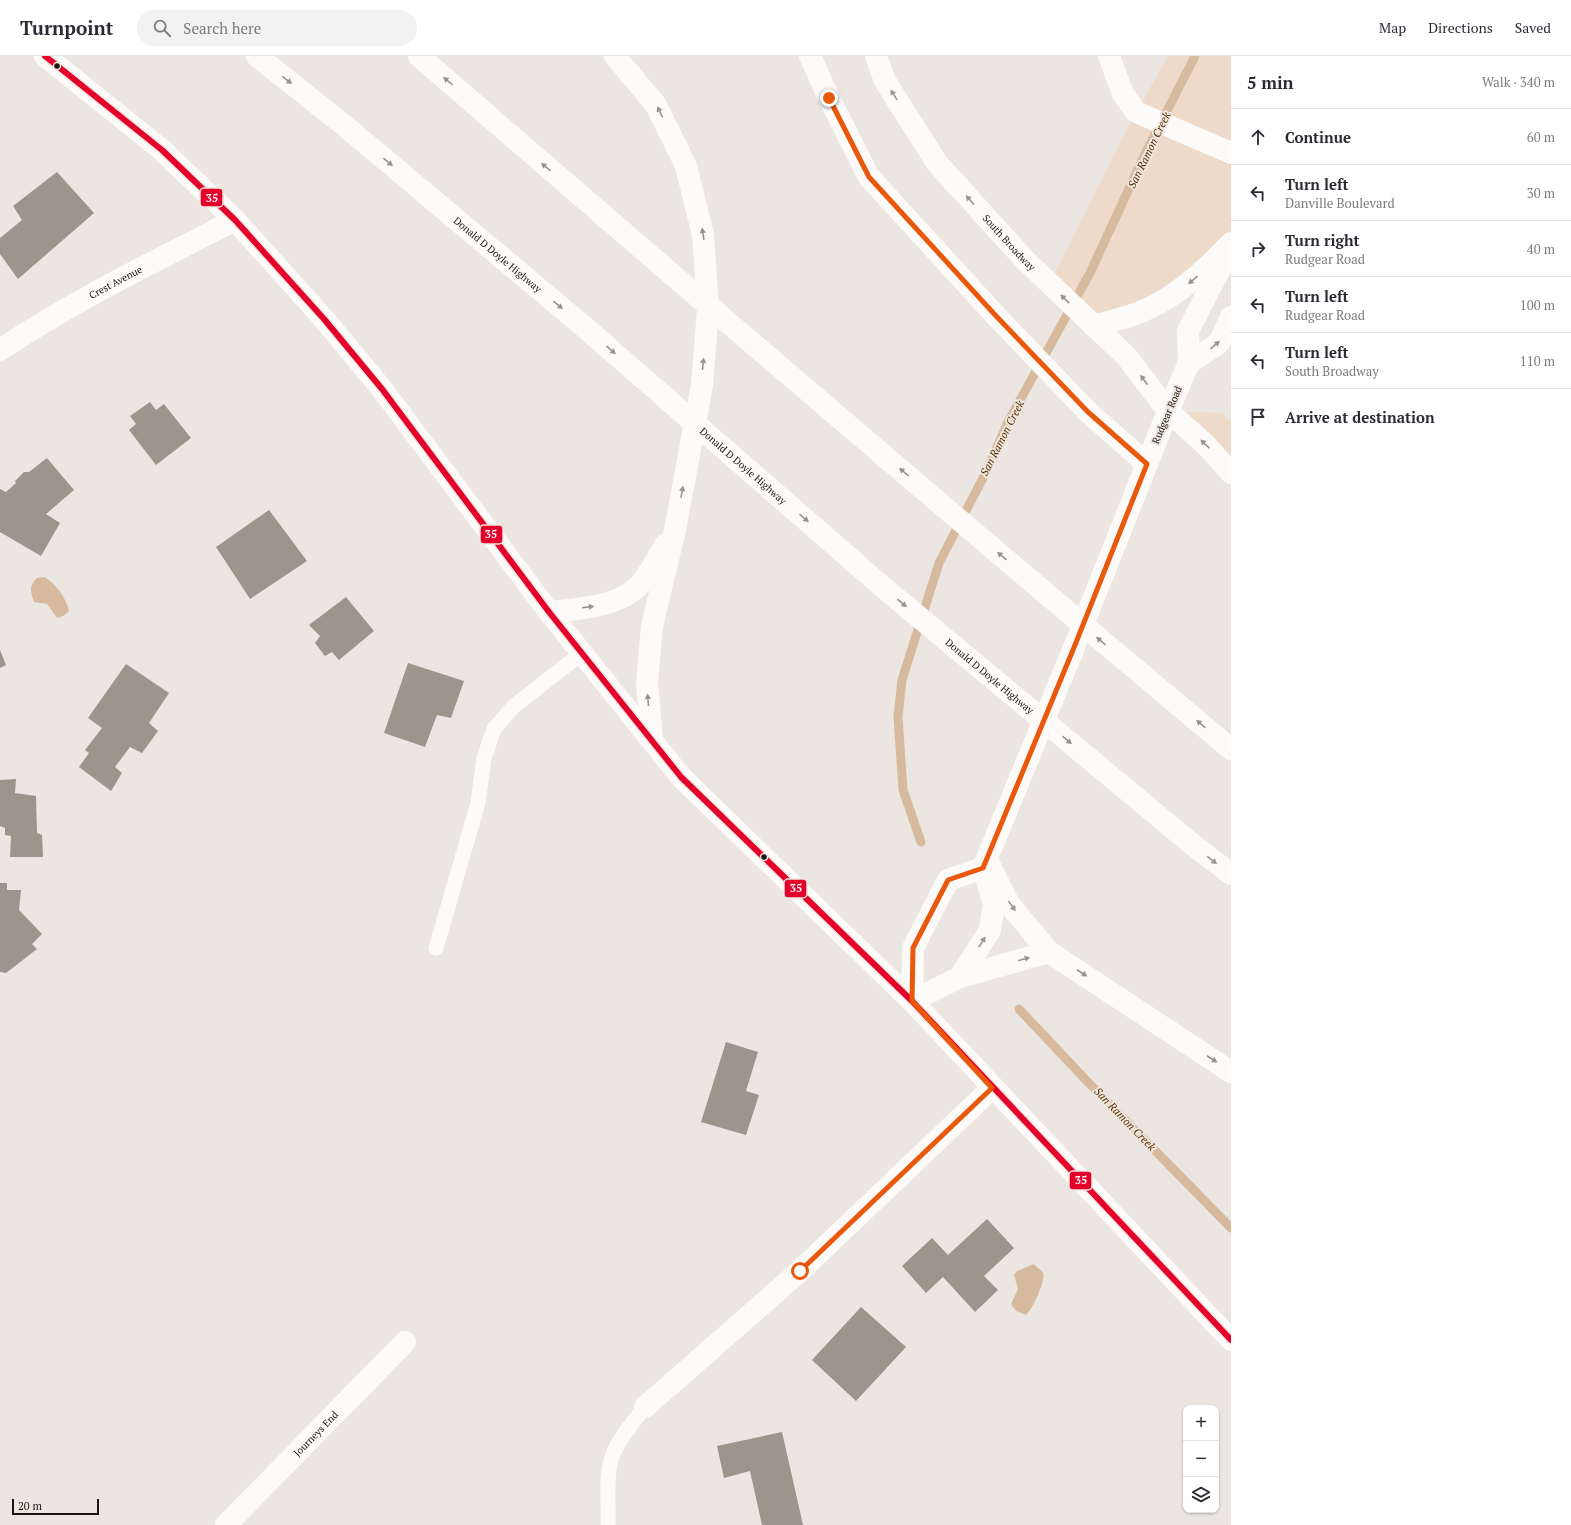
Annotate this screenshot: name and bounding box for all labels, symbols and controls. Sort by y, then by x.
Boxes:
search box [137,10,417,46]
text: Turnpoint [20,15,113,40]
icon: search [151,17,173,39]
text: Search here [183,18,261,38]
text: Map [1379,18,1406,37]
text: Directions [1428,18,1493,37]
text: Saved [1515,18,1551,37]
unlabelled marker [52,61,62,71]
text: 5 min [1247,71,1294,94]
text: Walk · 340 m [1482,73,1555,91]
one-way arrow [282,76,293,85]
one-way arrow [443,77,454,86]
route end [820,89,838,107]
one-way arrow [890,90,898,100]
one-way arrow [657,107,663,118]
water label: San Ramon Creek [1125,109,1174,190]
icon: ahead [1247,126,1269,148]
text: Continue [1285,127,1351,147]
text: 60 m [1527,128,1555,146]
one-way arrow [383,158,394,167]
one-way arrow [541,162,552,171]
text: Turn left [1285,174,1349,194]
icon: left [1247,182,1269,204]
text: 30 m [1527,184,1555,202]
line badge: 35 [200,188,223,207]
text: 35 [206,191,218,205]
text: Danville Boulevard [1285,194,1395,212]
one-way arrow [966,195,975,205]
street label: South Broadway [980,211,1039,274]
street label: Donald D Doyle Highway [451,214,545,296]
one-way arrow [700,228,706,240]
text: Turn right [1285,230,1360,250]
icon: right [1247,238,1269,260]
text: 40 m [1527,240,1555,258]
text: Rudgear Road [1285,250,1365,268]
street label: Crest Avenue [86,262,144,301]
one-way arrow [1187,275,1198,284]
text: Turn left [1285,286,1349,306]
one-way arrow [1060,294,1071,303]
icon: left [1247,294,1269,316]
text: 100 m [1520,296,1555,314]
one-way arrow [553,300,564,309]
text: Rudgear Road [1285,306,1365,324]
one-way arrow [1210,340,1221,349]
text: Turn left [1285,342,1349,362]
one-way arrow [606,346,616,355]
icon: left [1247,350,1269,372]
text: 110 m [1520,352,1555,370]
one-way arrow [700,358,707,370]
text: South Broadway [1285,362,1379,380]
one-way arrow [1140,374,1148,385]
street label: Rudgear Road [1149,384,1185,446]
water label: San Ramon Creek [977,397,1027,478]
icon: arrive [1247,406,1269,428]
text: Arrive at destination [1285,407,1435,427]
street label: Donald D Doyle Highway [697,424,790,508]
one-way arrow [1200,439,1210,449]
one-way arrow [898,467,909,476]
one-way arrow [679,486,685,498]
one-way arrow [799,514,809,523]
line badge: 35 [480,525,503,544]
text: 35 [485,527,497,541]
one-way arrow [997,552,1008,561]
one-way arrow [897,599,908,608]
one-way arrow [582,604,594,611]
street label: Donald D Doyle Highway [943,636,1037,717]
one-way arrow [1096,636,1107,645]
one-way arrow [645,694,652,706]
one-way arrow [1196,719,1206,728]
one-way arrow [1062,736,1072,745]
unlabelled marker [759,852,769,862]
one-way arrow [1206,855,1217,864]
line badge: 35 [784,879,807,898]
text: 35 [790,881,802,895]
one-way arrow [1008,901,1016,912]
one-way arrow [978,937,986,948]
one-way arrow [1019,956,1031,962]
one-way arrow [1076,970,1087,977]
one-way arrow [1206,1056,1217,1063]
water label: San Ramon Creek [1091,1084,1159,1154]
line badge: 35 [1069,1171,1092,1190]
text: 35 [1075,1173,1087,1187]
route start [791,1262,809,1280]
map controls [1183,1405,1219,1513]
button: + [1183,1405,1219,1441]
street label: Journeys End [290,1408,341,1459]
button: − [1183,1441,1219,1477]
button: layers [1183,1477,1219,1513]
scale bar [12,1497,99,1516]
text: 20 m [18,1499,42,1513]

